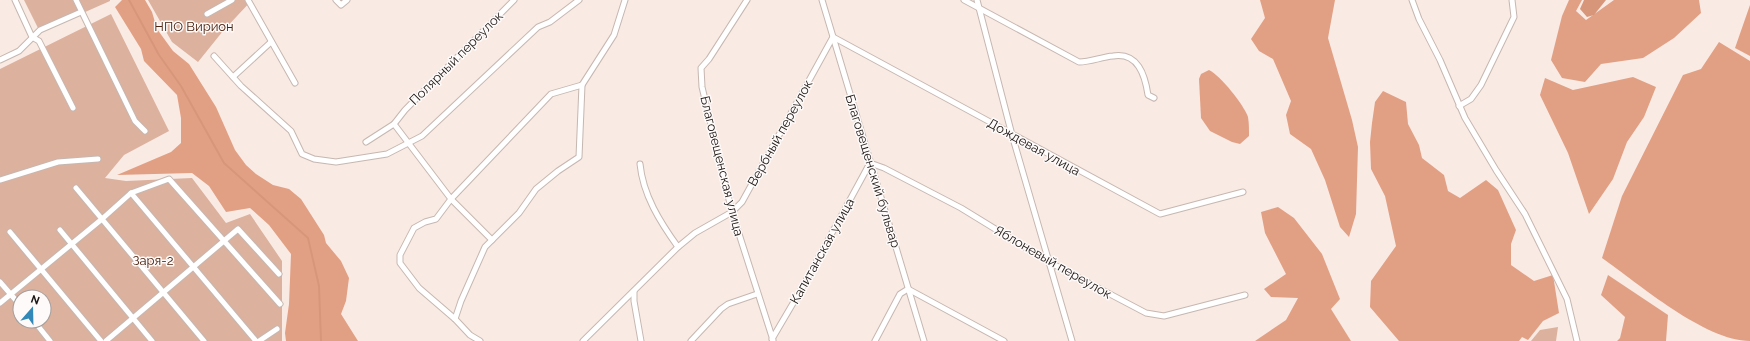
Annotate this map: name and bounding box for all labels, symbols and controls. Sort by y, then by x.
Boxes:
street label: Полярный переулок [406,8,506,108]
park label: НПО Вирион [154,19,234,34]
street label: Вербный переулок [745,77,816,189]
street label: Благовещенский бульвар [842,92,904,250]
street label: Благовещенская улица [697,94,747,238]
street label: Дождевая улица [985,115,1083,179]
street label: Капитанская улица [787,195,857,307]
street label: Яблоневый переулок [992,222,1114,302]
park label: Заря-2 [132,253,174,268]
north arrow [12,289,52,329]
text: N [29,293,41,308]

